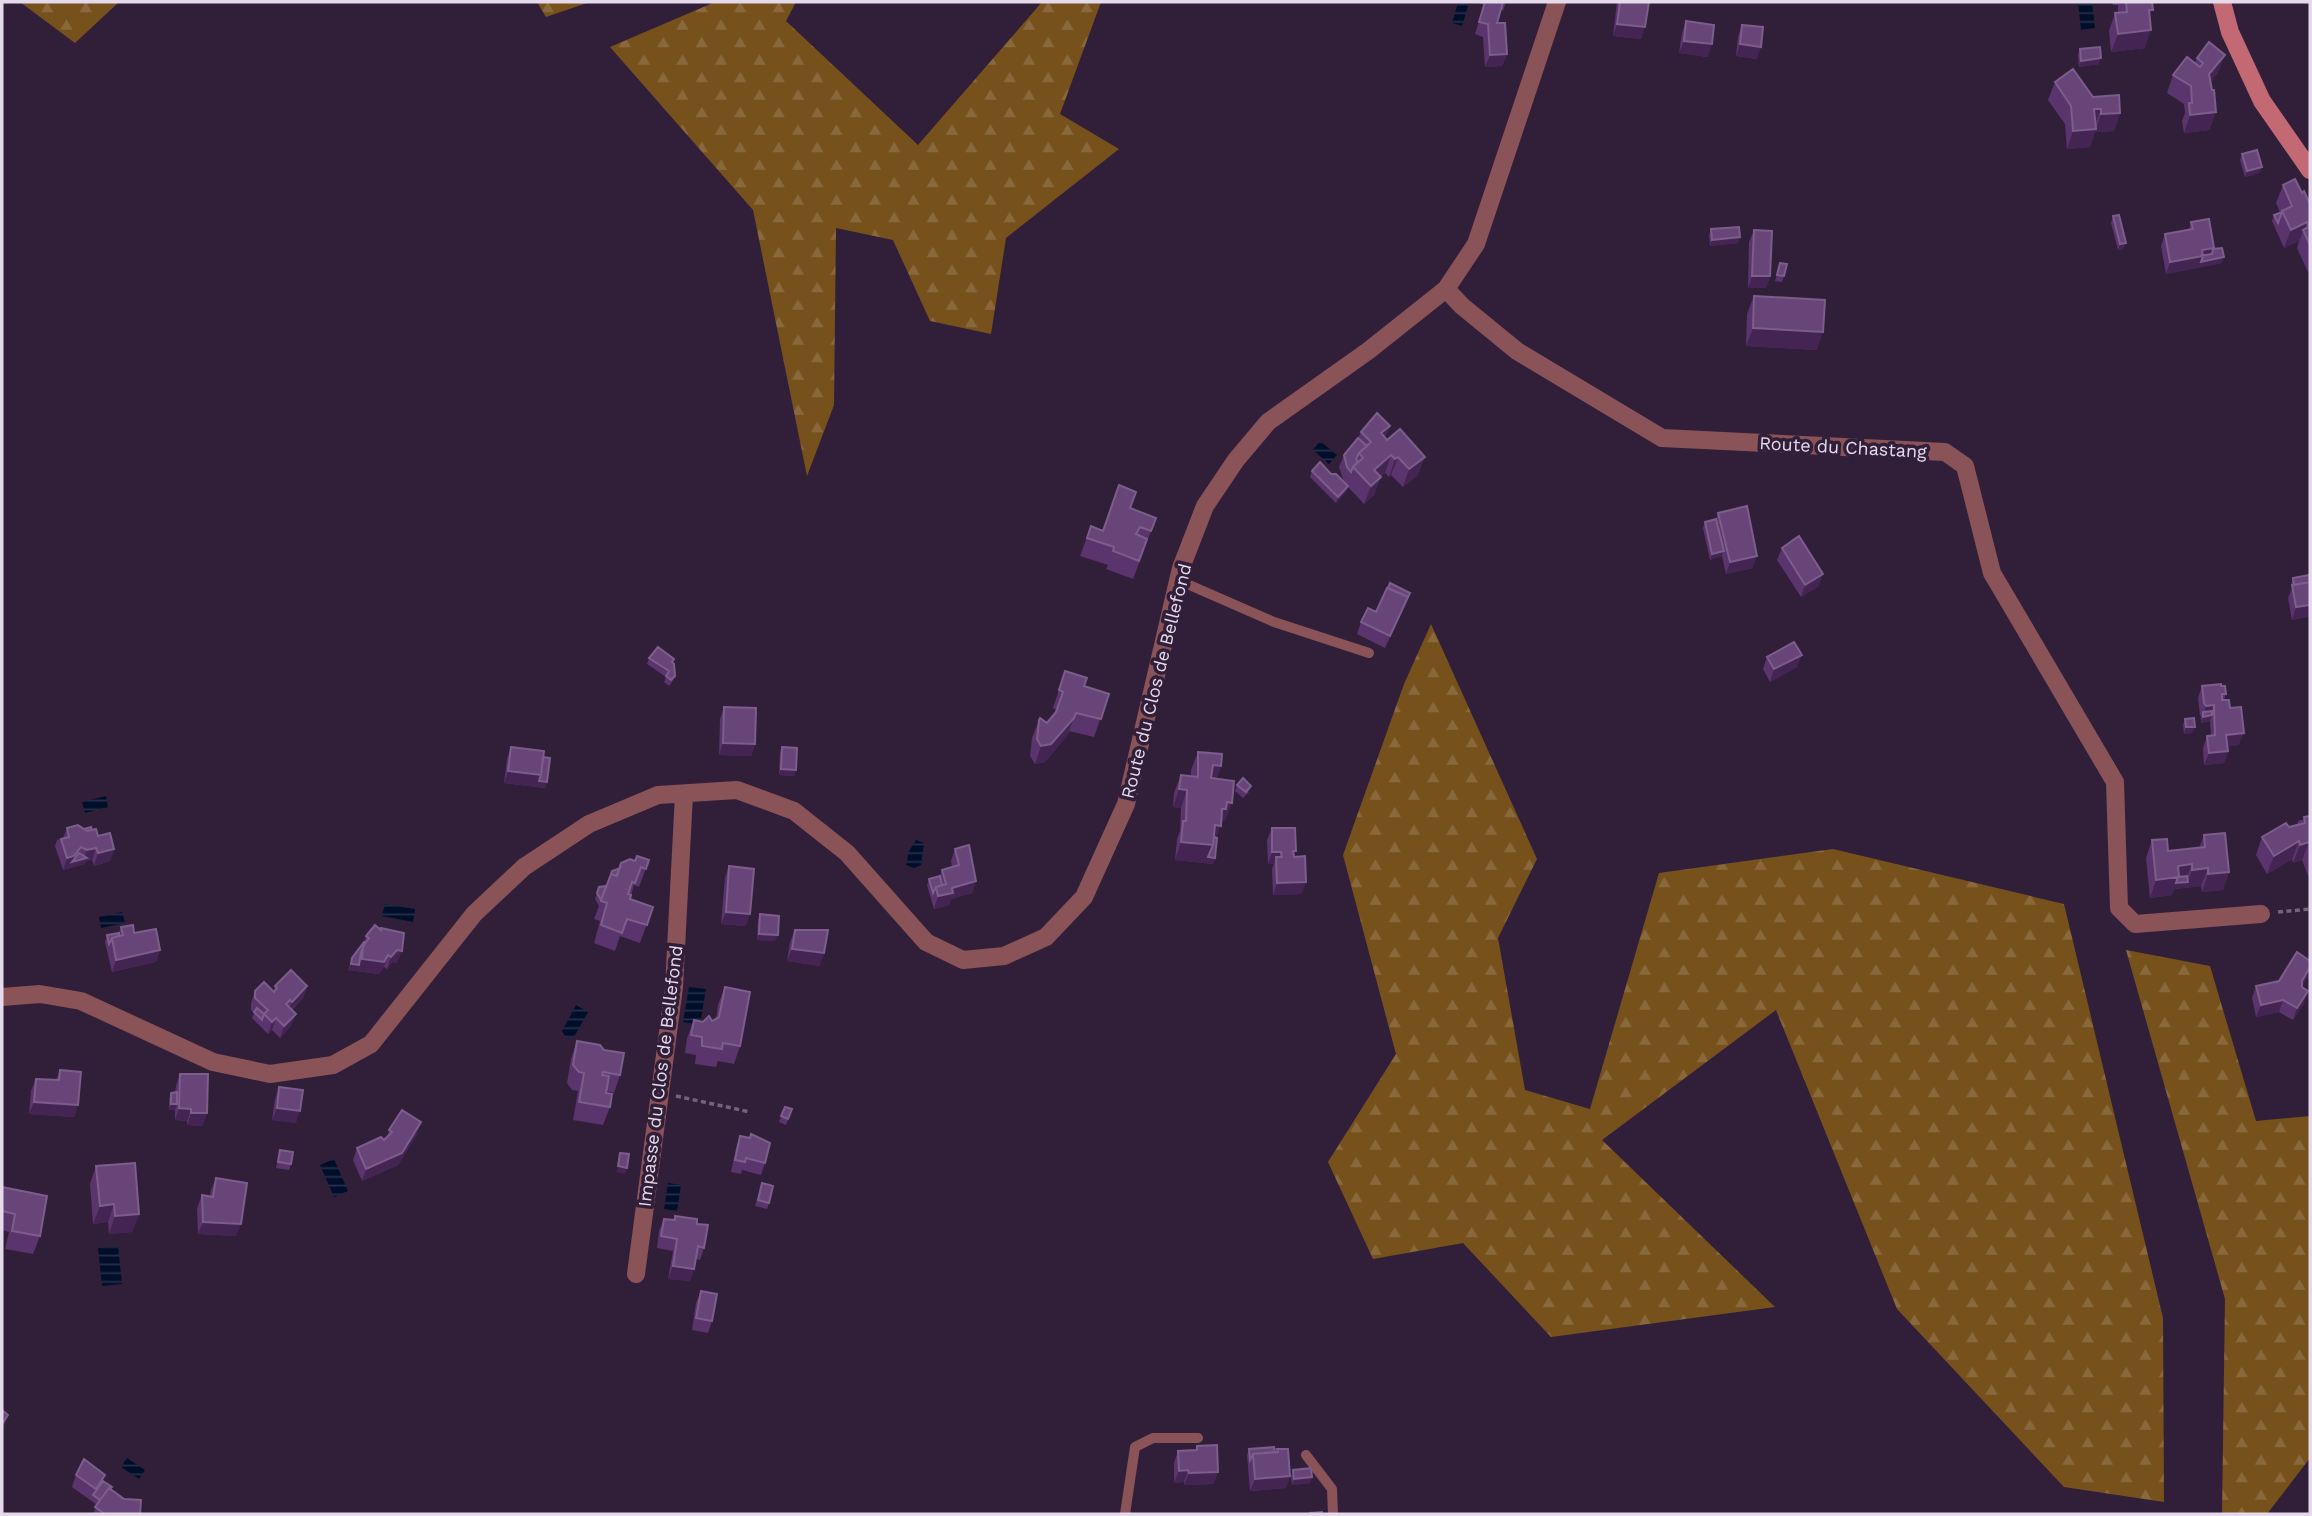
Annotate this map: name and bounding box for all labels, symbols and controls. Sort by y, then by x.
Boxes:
street label: Route du Chastang [1759,432,1928,462]
street label: Route du Clos de Bellefond [1117,561,1195,801]
street label: Impasse du Clos de Bellefond [634,944,686,1208]

